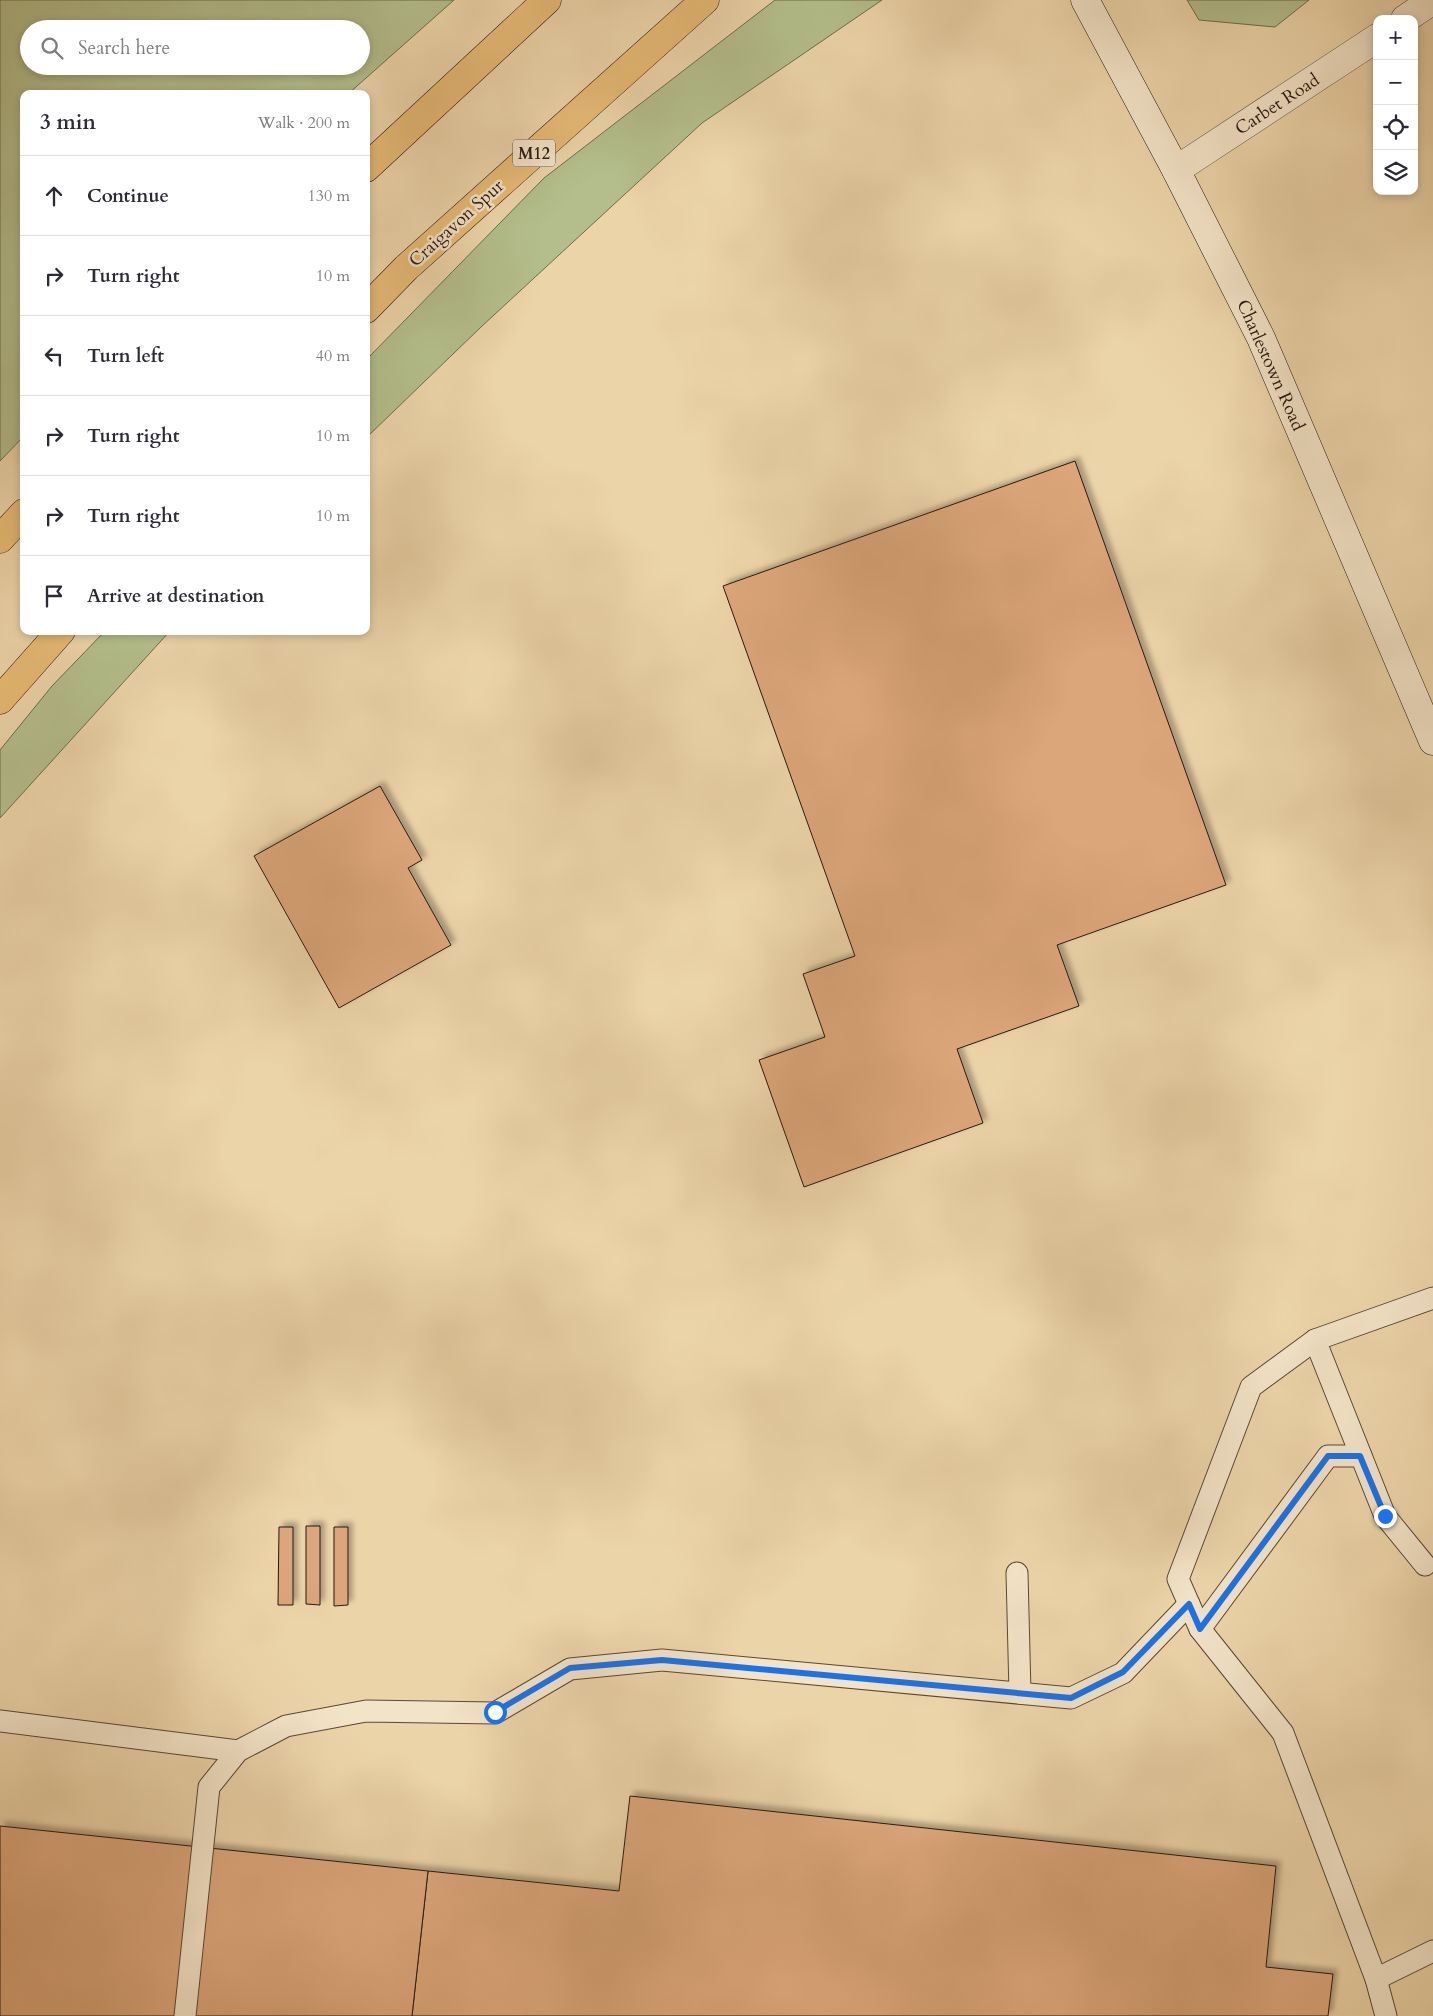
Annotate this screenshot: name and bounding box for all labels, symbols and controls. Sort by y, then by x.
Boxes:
map controls [1373,15,1418,195]
button: + [1373,15,1418,60]
search box [20,20,370,75]
icon: search [38,34,66,62]
text: Search here [78,35,170,61]
button: − [1373,60,1418,105]
street label: Carbet Road [1230,68,1325,141]
button: locate [1373,105,1418,150]
text: 3 min [40,108,96,137]
text: Walk · 200 m [258,112,350,134]
road number: M12 [513,140,555,167]
button: layers [1373,150,1418,195]
street label: Craigavon Spur [403,174,510,273]
icon: ahead [40,182,68,210]
text: Continue [87,183,169,209]
text: 130 m [308,185,350,207]
icon: right [40,262,68,290]
text: Turn right [87,263,179,289]
text: 10 m [316,265,350,287]
street label: Charlestown Road [1230,296,1311,435]
icon: left [40,342,68,370]
text: Turn left [87,343,164,369]
text: 40 m [316,345,350,367]
icon: right [40,422,68,450]
text: Turn right [87,423,179,449]
text: 10 m [316,425,350,447]
icon: right [40,502,68,530]
text: Turn right [87,503,179,529]
text: 10 m [316,505,350,527]
icon: arrive [40,582,68,610]
text: Arrive at destination [87,583,264,609]
route end [1374,1505,1397,1528]
route start [484,1701,507,1724]

